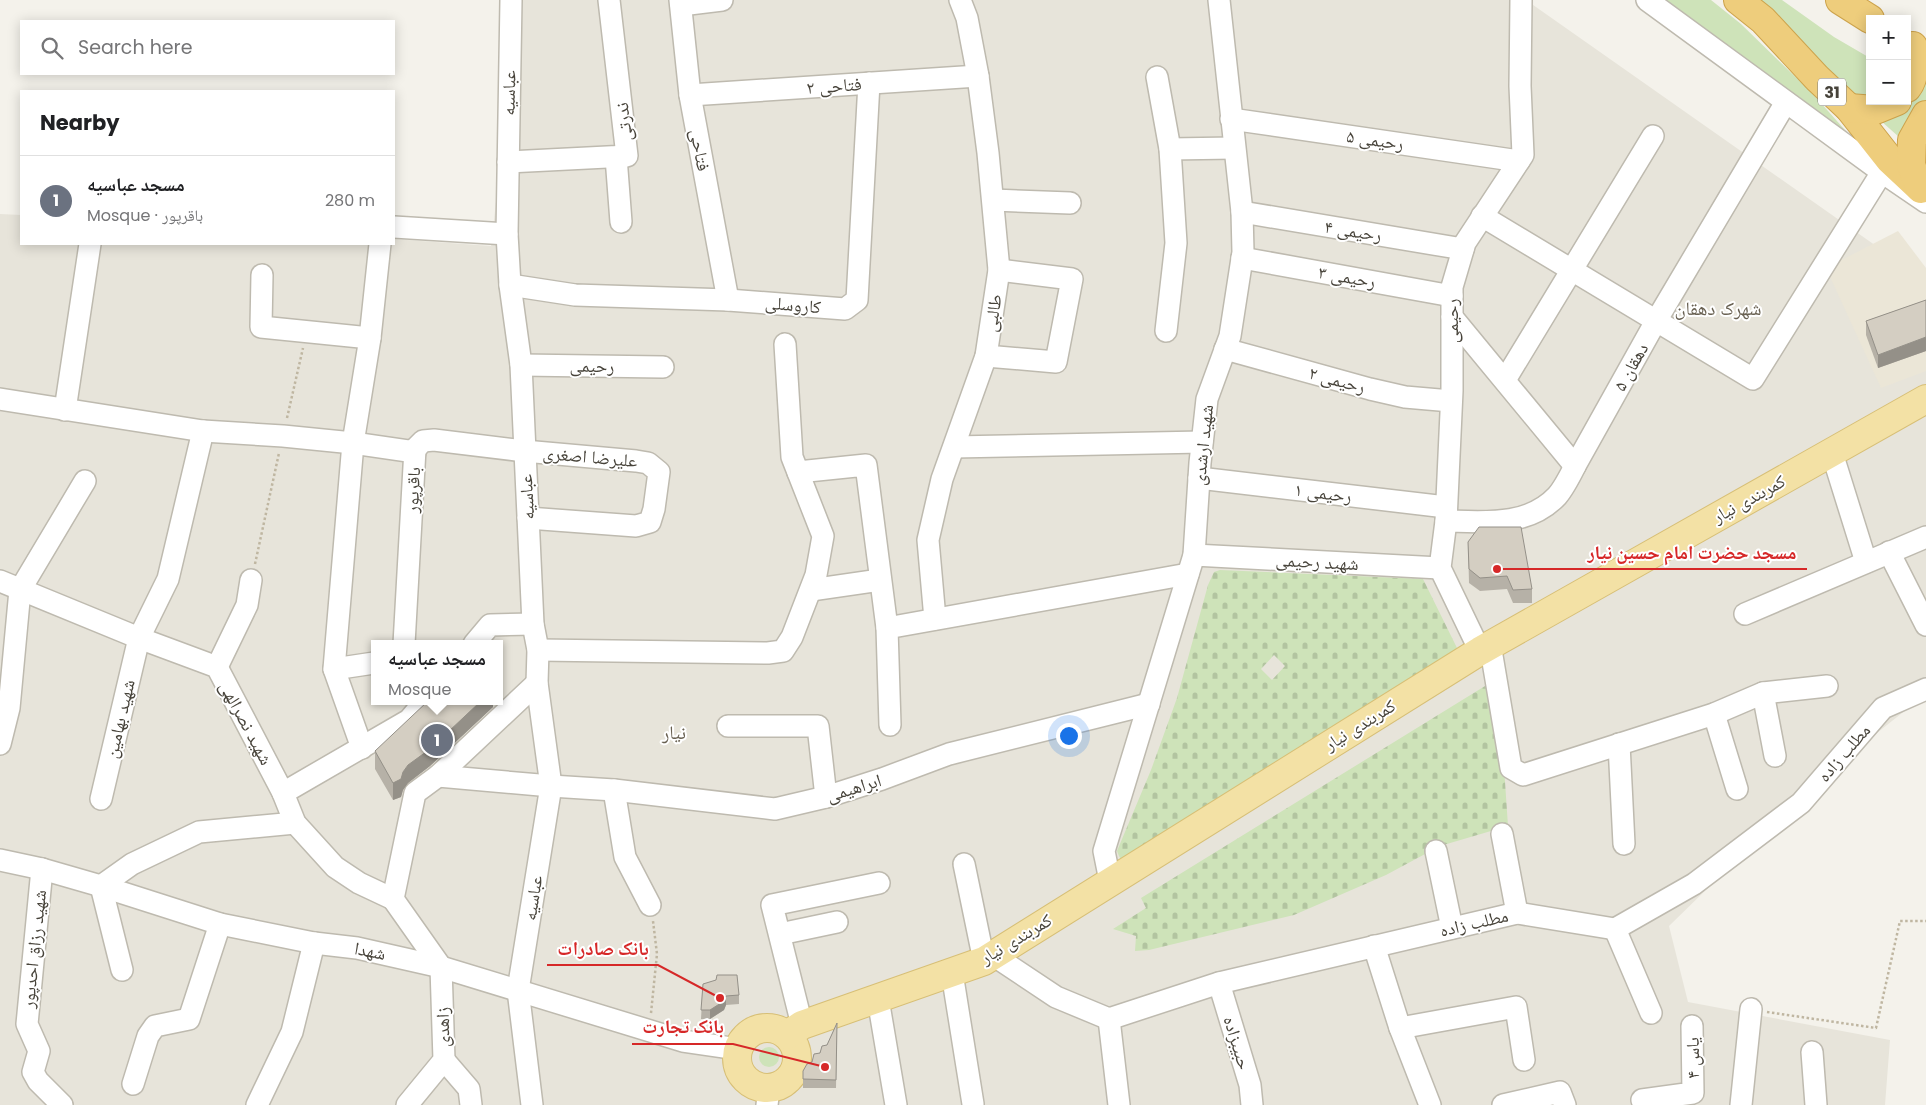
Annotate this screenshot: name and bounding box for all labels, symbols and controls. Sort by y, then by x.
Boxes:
map controls [1866,15,1911,105]
button: + [1866,15,1911,60]
search box [20,20,395,75]
icon: search [38,34,66,62]
text: Search here [78,34,192,61]
button: − [1866,60,1911,105]
street label: عباسیه [496,70,521,116]
street label: فتاحی ۲ [806,71,862,100]
road number: 31 [1818,78,1846,105]
street label: ندرتی [609,101,638,143]
text: Nearby [40,108,120,137]
street label: رحیمی ۵ [1345,123,1405,156]
street label: فتاحی [684,127,716,173]
text: مسجد عباسیه [87,171,185,198]
text: 1 [53,189,59,212]
text: 280 m [325,189,375,212]
text: Mosque · باقرپور [87,204,203,227]
street label: رحیمی ۴ [1323,214,1384,247]
street label: رحیمی ۳ [1317,259,1378,294]
street label: کاروسلی [764,290,823,319]
street label: طالبی [977,292,1008,334]
district label: شهرک دهقان [1674,295,1762,322]
street label: رحیمی [1439,299,1464,343]
street label: دهقان ۵ [1607,338,1654,395]
street label: رحیمی [569,353,615,378]
street label: رحیمی ۲ [1306,360,1368,399]
street label: شهید ارشدی [1186,403,1219,487]
street label: علیرضا اصغری [542,440,638,473]
street label: باقرپور [399,466,426,515]
street label: کمربندی نیار [1707,468,1790,529]
street label: عباسیه [513,474,540,520]
street label: رحیمی ۱ [1293,477,1353,508]
callout: مسجد حضرت امام حسین نیار [1577,535,1807,569]
text: مسجد حضرت امام حسین نیار [1586,539,1797,566]
street label: شهید رحیمی [1275,547,1359,576]
popup [371,640,503,705]
text: مسجد عباسیه [388,645,486,672]
street label: شهید نصرالهی [214,676,279,769]
street label: شهید بهامین [98,677,141,761]
text: Mosque [388,678,451,701]
street label: کمربندی نیار [1318,693,1401,757]
street label: مطلب زاده [1811,718,1876,787]
district label: نیار [661,719,686,746]
pin: 1 [421,721,453,759]
your location [1056,723,1082,749]
street label: ابراهیمی [823,767,884,808]
street label: عباسیه [517,874,548,922]
street label: شهید رزاق احدپور [15,888,52,1010]
street label: مطلب زاده [1437,903,1511,943]
street label: کمربندی نیار [974,907,1057,970]
callout: بانک صادرات [547,931,658,965]
street label: شهدا [352,935,388,966]
text: بانک صادرات [557,935,649,962]
street label: زاهدی [430,1007,455,1047]
callout: بانک تجارت [632,1010,733,1044]
text: بانک تجارت [642,1013,724,1040]
street label: حبیبزاده [1218,1013,1257,1073]
street label: یاس ۴ [1680,1037,1705,1079]

